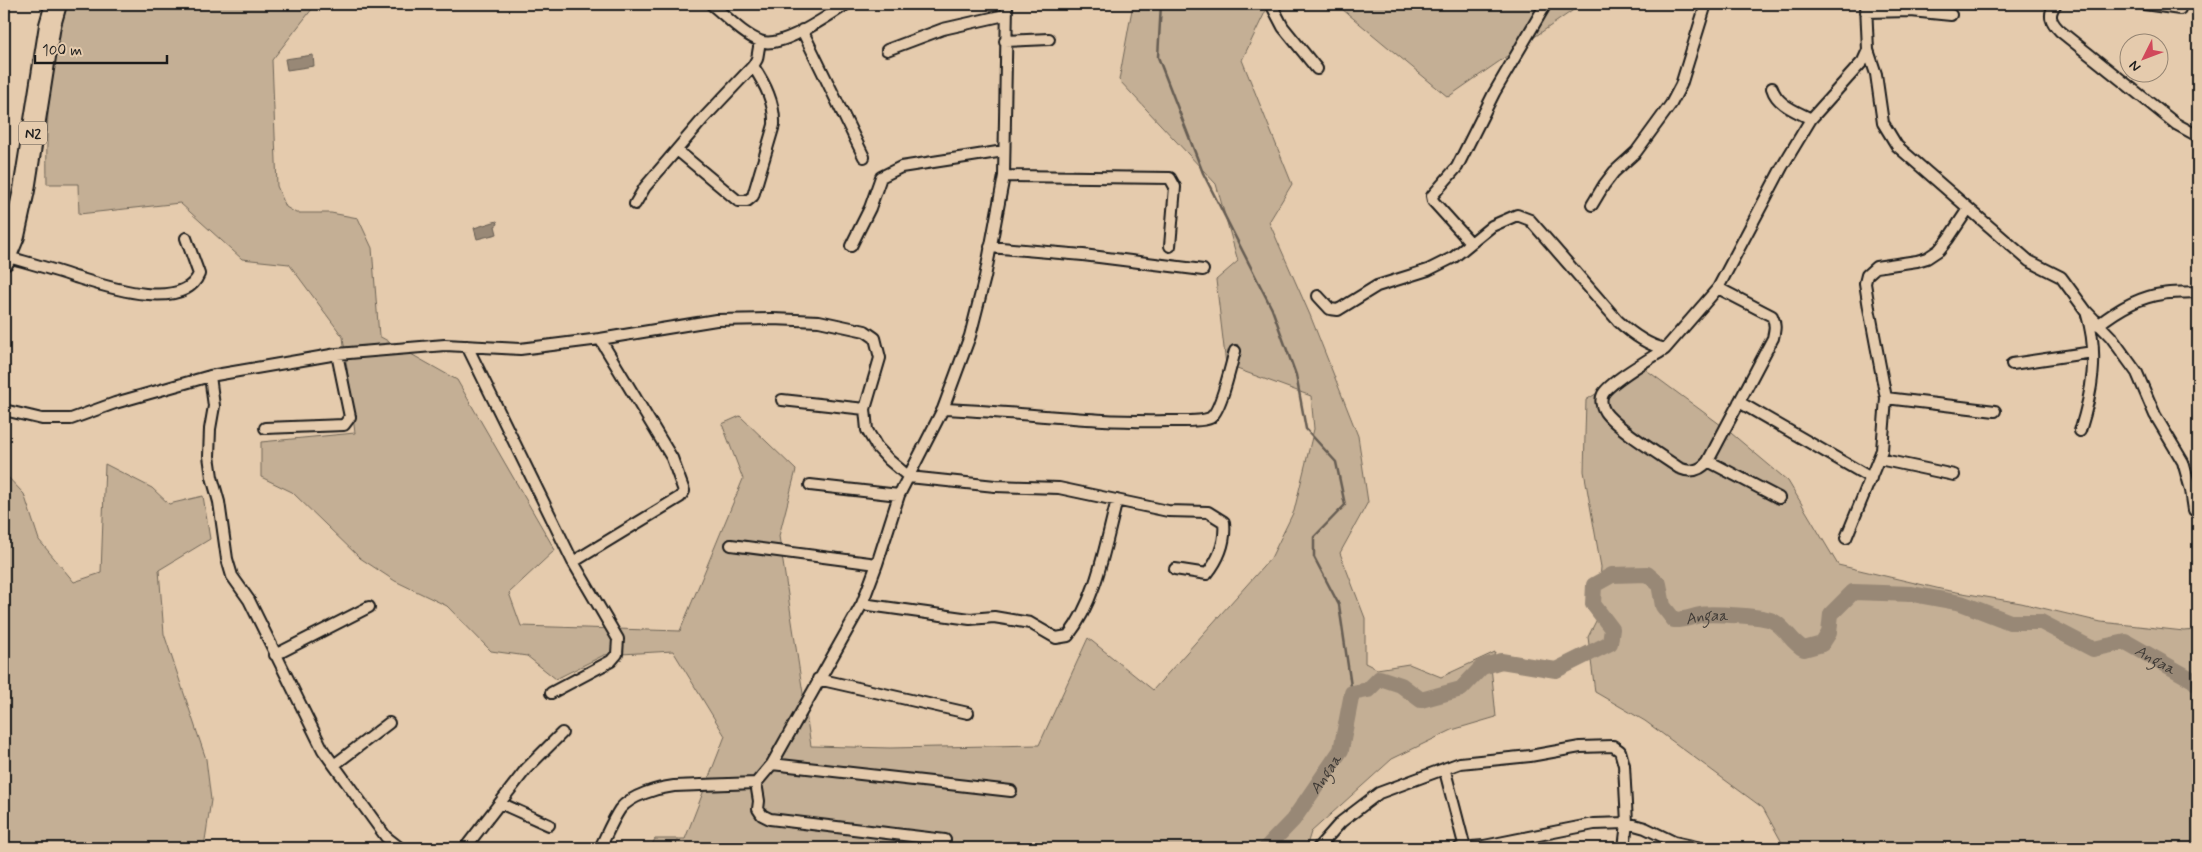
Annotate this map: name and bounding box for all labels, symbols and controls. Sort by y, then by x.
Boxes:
scale bar [35,32,168,64]
north arrow [2120,32,2170,82]
text: 100 m [42,41,82,61]
text: N [2125,57,2145,76]
road number: N2 [19,122,47,144]
water label: Angaa [1683,605,1730,631]
water label: Angaa [2131,640,2180,681]
water label: Angaa [1305,750,1348,798]

